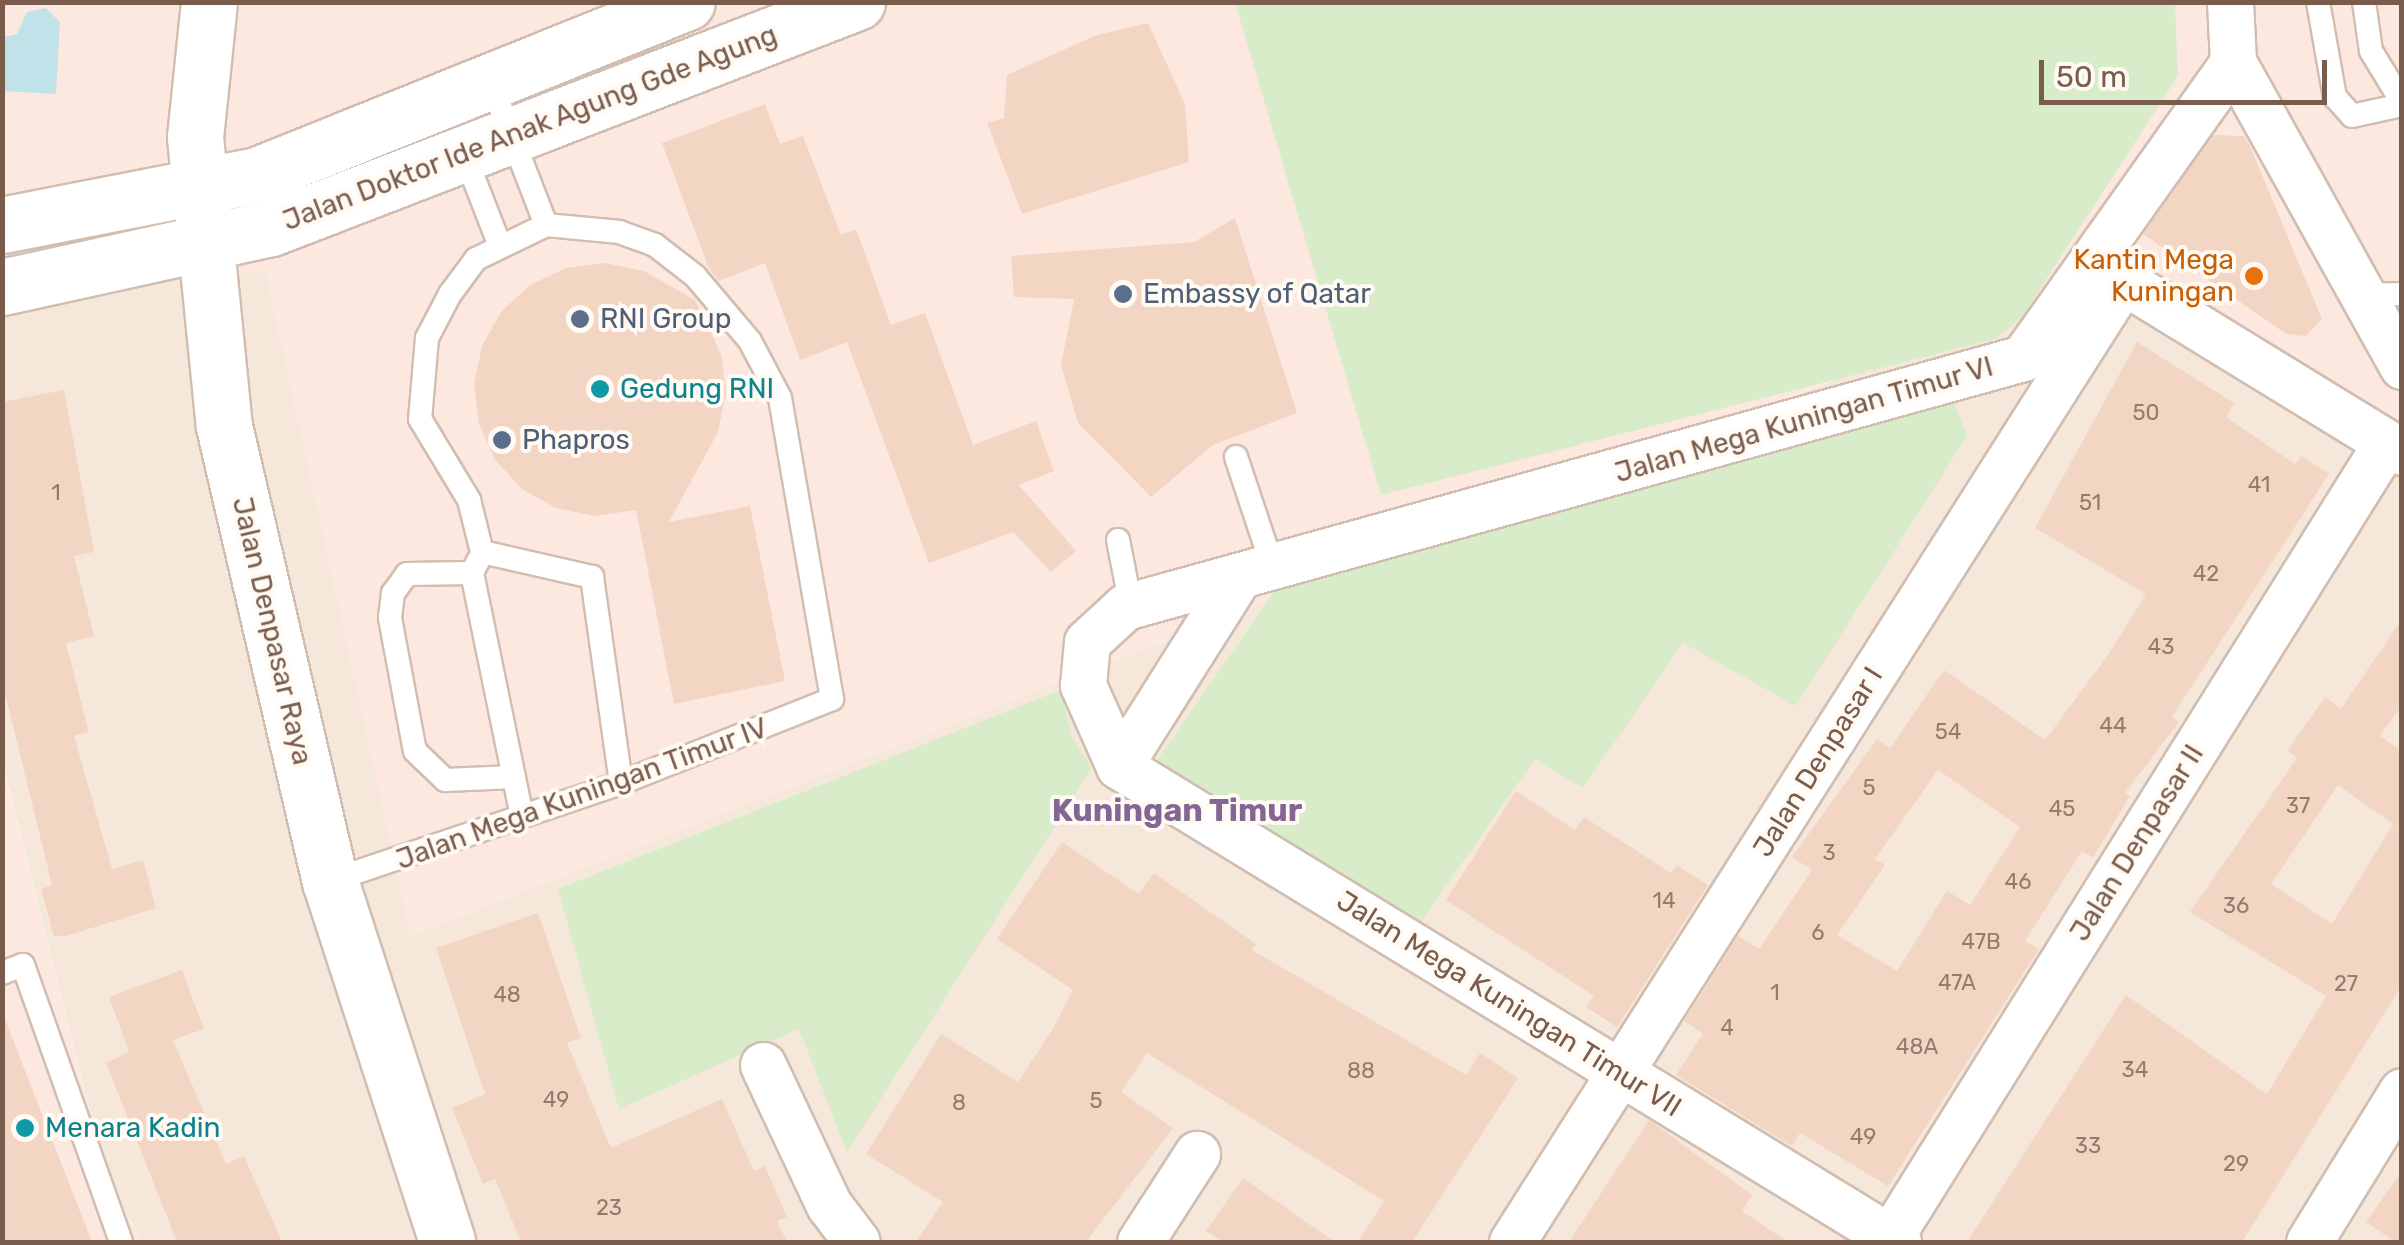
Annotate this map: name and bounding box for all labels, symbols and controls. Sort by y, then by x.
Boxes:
street label: Jalan Doktor Ide Anak Agung Gde Agung [277,17,783,239]
scale bar [2044,40,2332,102]
text: 50 m [2056,59,2127,95]
place label: Kantin Mega Kuningan [2074,243,2234,309]
marker: Kantin Mega Kuningan [2243,265,2265,287]
place label: Embassy of Qatar [1143,277,1372,311]
marker: Embassy of Qatar [1112,283,1134,305]
place label: RNI Group [600,302,731,336]
marker: RNI Group [569,308,591,330]
street label: Jalan Mega Kuningan Timur VI [1610,350,1998,490]
place label: Gedung RNI [620,372,774,406]
marker: Gedung RNI [589,378,611,400]
house number: 50 [2132,400,2160,426]
place label: Phapros [522,423,630,457]
marker: Phapros [491,429,513,451]
house number: 41 [2248,472,2270,498]
house number: 1 [51,480,61,506]
house number: 51 [2079,490,2101,516]
street label: Jalan Denpasar Raya [225,494,319,768]
house number: 42 [2193,561,2219,587]
house number: 43 [2148,634,2174,660]
street label: Jalan Denpasar I [1746,661,1890,863]
street label: Jalan Mega Kuningan Timur IV [391,711,773,877]
house number: 44 [2099,713,2127,739]
house number: 54 [1935,719,1961,745]
street label: Jalan Denpasar II [2063,738,2211,948]
house number: 5 [1862,775,1876,801]
district label: Kuningan Timur [1051,791,1303,829]
house number: 37 [2286,793,2310,819]
house number: 45 [2049,796,2075,822]
house number: 3 [1822,840,1836,866]
house number: 46 [2005,869,2031,895]
street label: Jalan Mega Kuningan Timur VII [1330,883,1688,1125]
house number: 14 [1652,888,1676,914]
house number: 36 [2223,893,2249,919]
house number: 6 [1811,920,1825,946]
house number: 47B [1961,929,2001,955]
house number: 47A [1938,970,1976,996]
house number: 27 [2334,971,2358,997]
house number: 1 [1770,980,1780,1006]
house number: 48 [493,982,521,1008]
house number: 4 [1720,1015,1734,1041]
house number: 48A [1896,1034,1938,1060]
house number: 34 [2122,1057,2148,1083]
house number: 88 [1347,1058,1375,1084]
house number: 49 [543,1087,569,1113]
house number: 5 [1089,1088,1103,1114]
house number: 8 [952,1090,966,1116]
place label: Menara Kadin [45,1111,221,1145]
marker: Menara Kadin [14,1117,36,1139]
house number: 49 [1850,1124,1876,1150]
house number: 33 [2075,1133,2101,1159]
house number: 29 [2223,1151,2249,1177]
house number: 23 [596,1195,622,1221]

